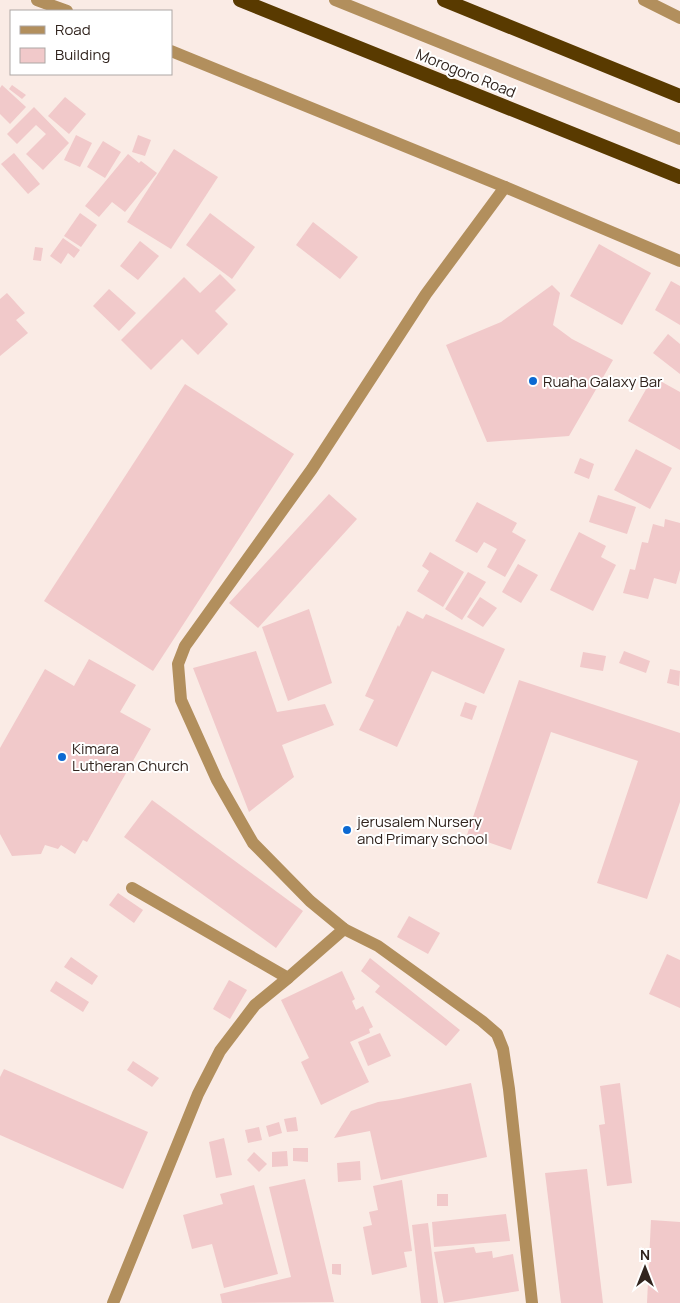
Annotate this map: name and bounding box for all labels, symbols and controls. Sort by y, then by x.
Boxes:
legend [10,10,172,75]
text: Road [55,19,91,40]
street label: Morogoro Road [413,43,519,103]
text: Building [55,44,110,65]
place label: Ruaha Galaxy Bar [543,371,663,392]
marker: Ruaha Galaxy Bar [527,375,539,387]
place label: Kimara Lutheran Church [72,738,189,776]
marker: Kimara Lutheran Church [56,751,68,763]
place label: jerusalem Nursery and Primary school [356,811,488,849]
marker: jerusalem Nursery and Primary school [341,824,353,836]
north arrow [620,1243,670,1293]
text: N [640,1245,650,1264]

